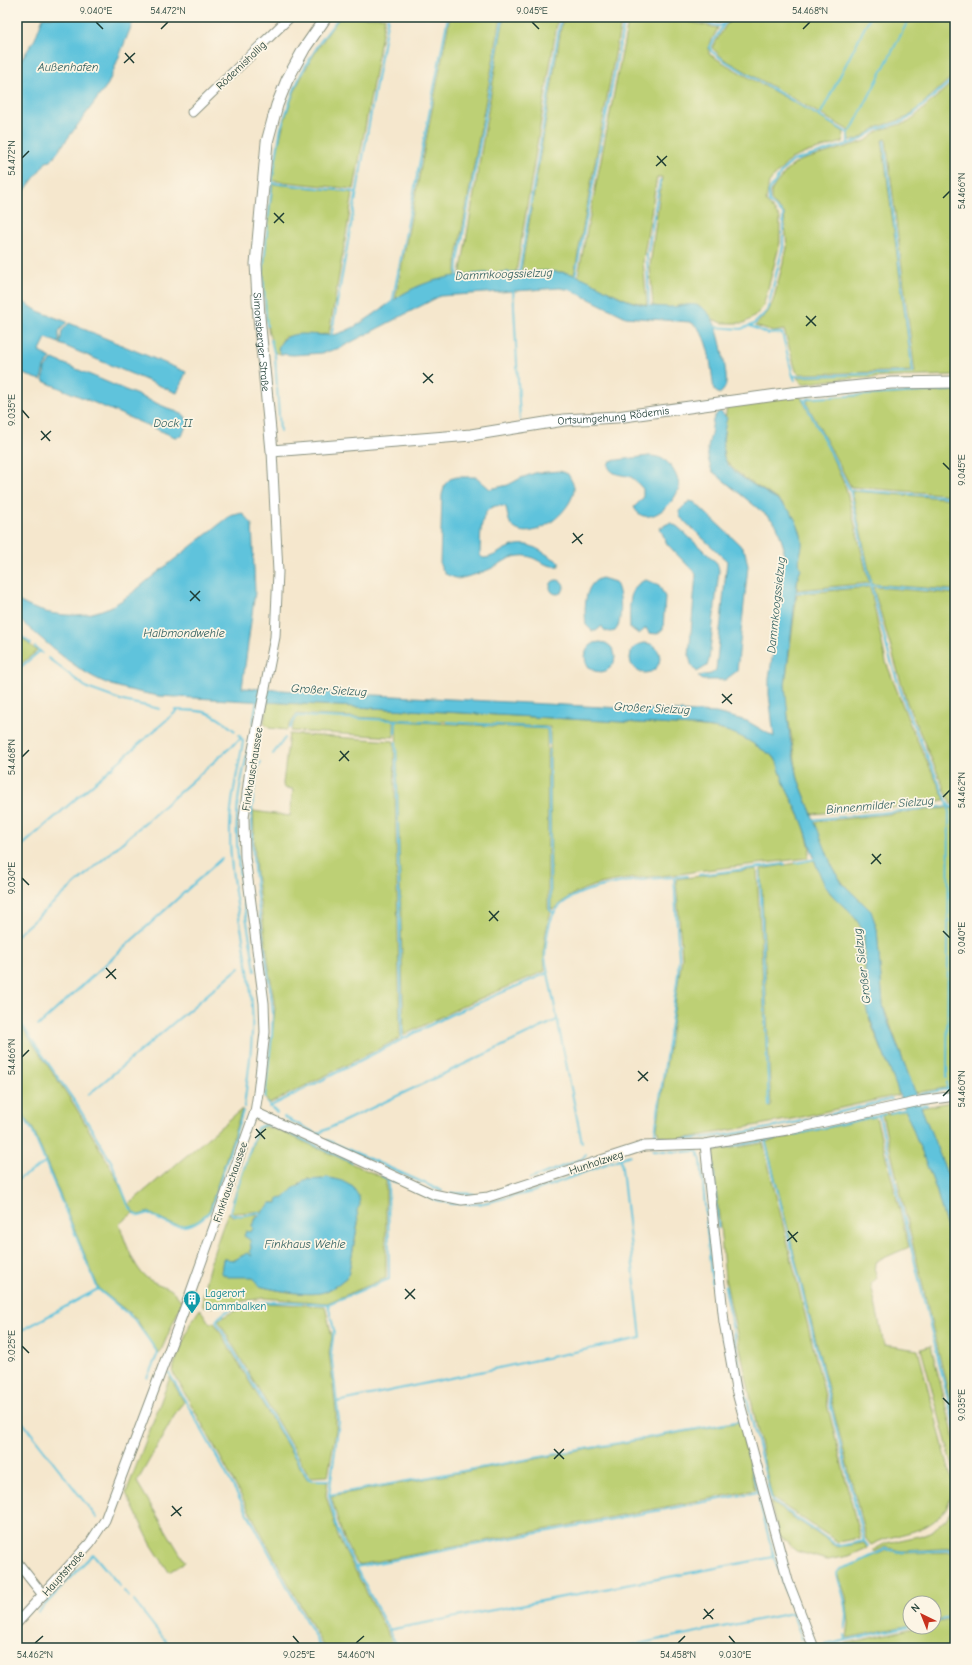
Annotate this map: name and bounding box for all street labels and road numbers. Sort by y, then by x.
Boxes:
street label: Rödemishallig [214,38,269,92]
street label: Simonsberger Straße [251,292,272,393]
street label: Ortsumgehung Rödemis [557,404,670,428]
street label: Finkhauschaussee [239,726,266,812]
street label: Finkhauschaussee [211,1140,251,1224]
street label: Hunholzweg [567,1148,625,1177]
street label: Hauptstraße [39,1547,88,1599]

